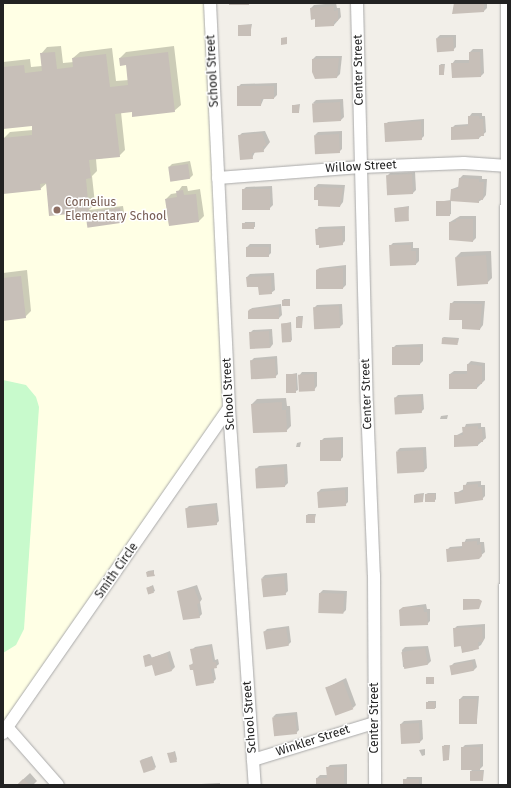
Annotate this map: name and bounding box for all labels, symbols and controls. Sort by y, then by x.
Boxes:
street label: School Street [204,34,222,108]
street label: Center Street [351,34,367,106]
street label: Willow Street [325,158,397,176]
place label: Cornelius Elementary School [65,196,167,224]
marker: Cornelius Elementary School [52,205,62,215]
street label: School Street [220,357,238,431]
street label: Center Street [359,358,375,430]
street label: Smith Circle [93,540,141,602]
street label: School Street [240,680,260,754]
street label: Center Street [368,682,382,754]
street label: Winkler Street [274,722,352,760]

